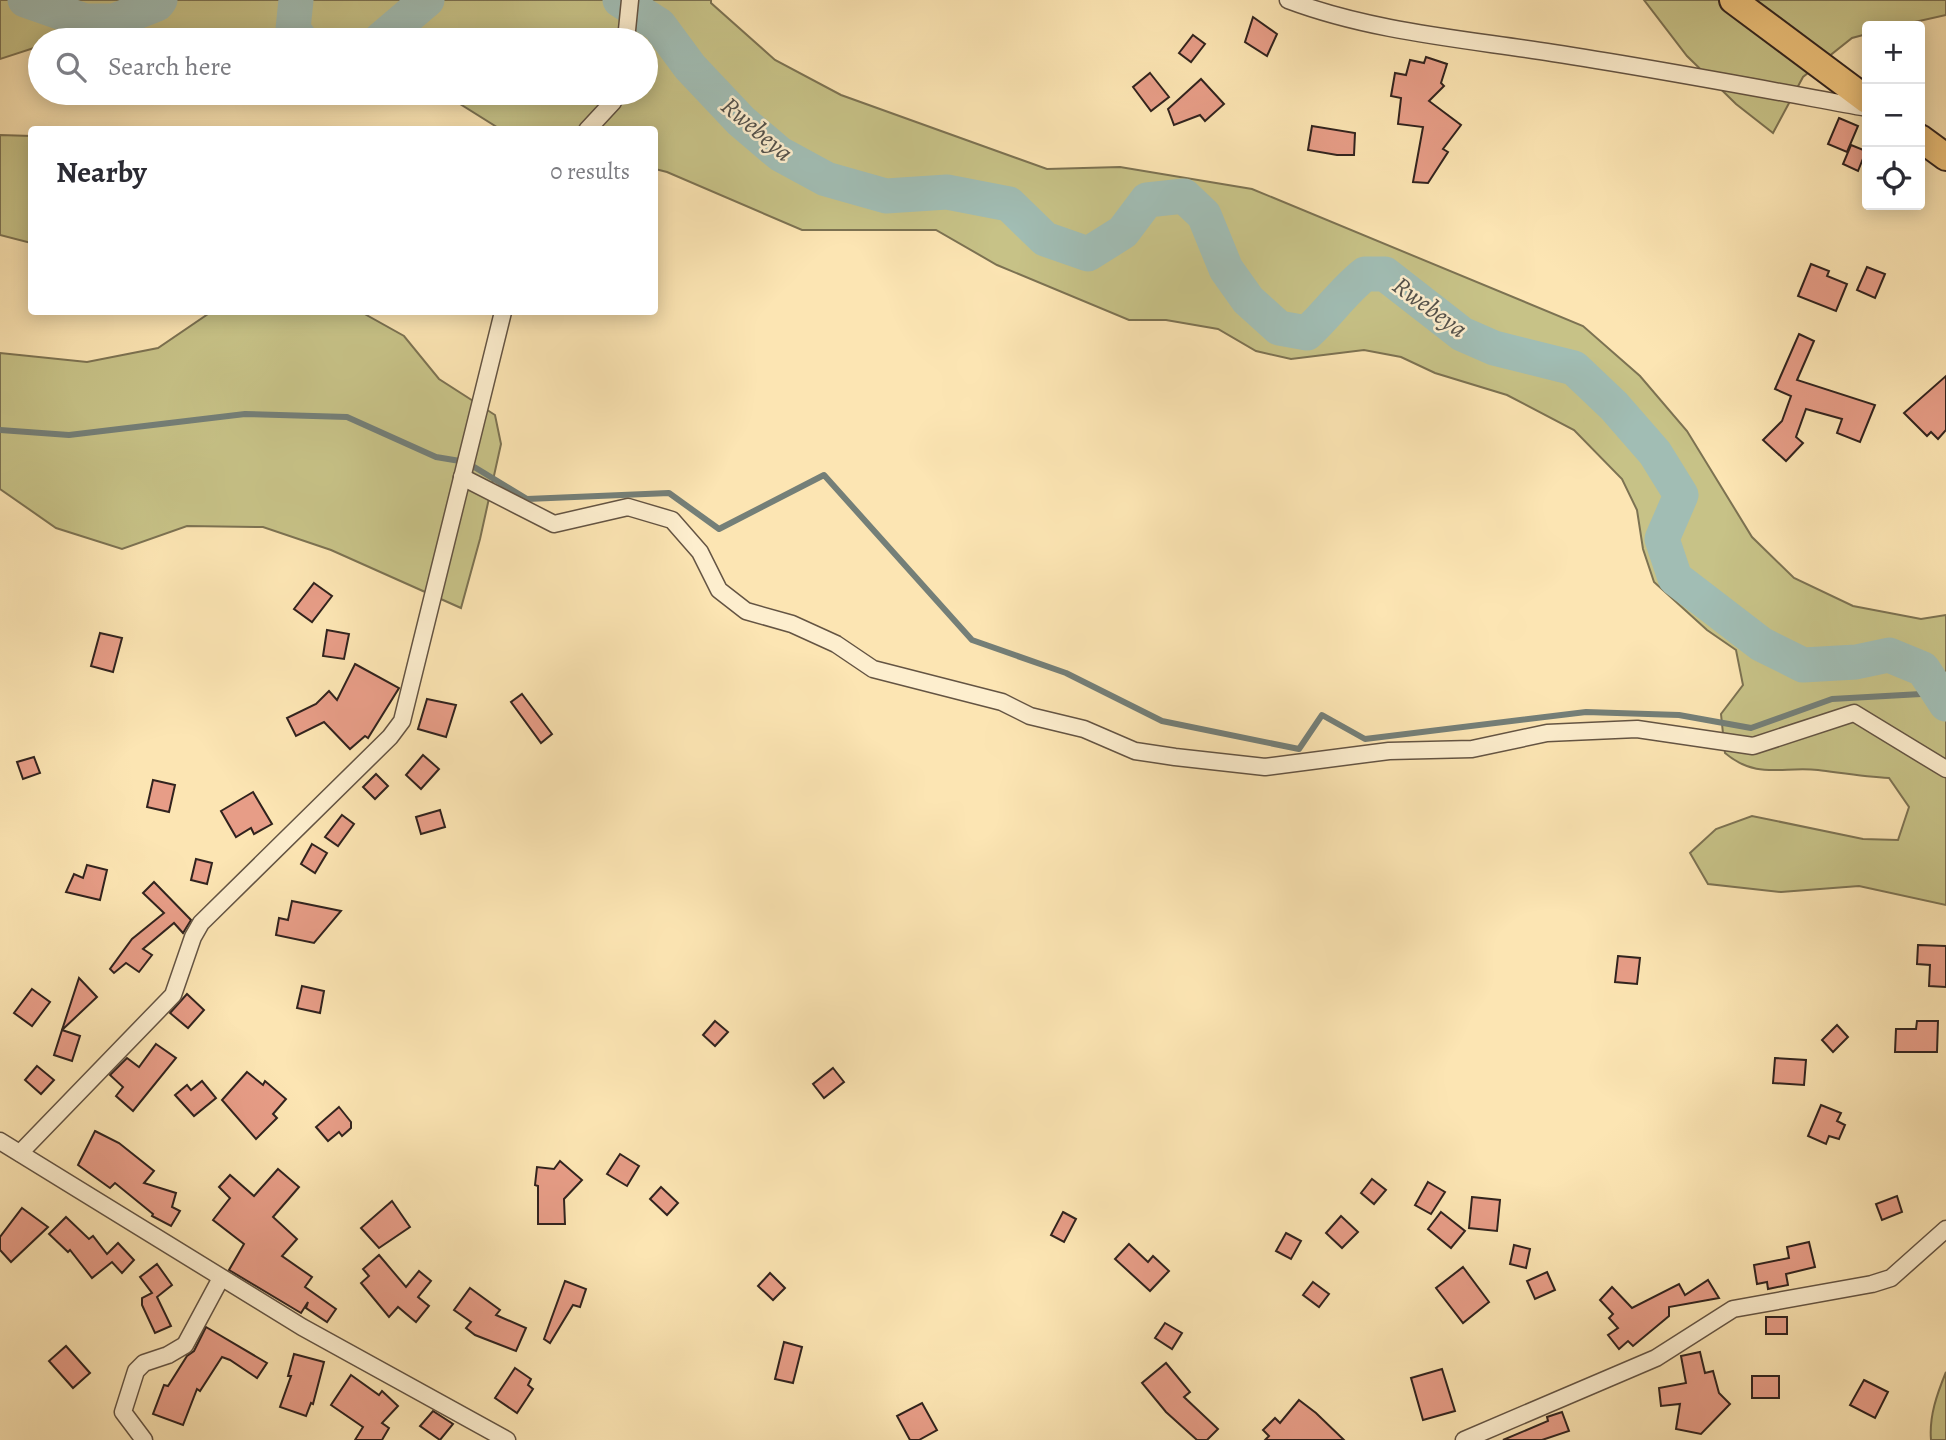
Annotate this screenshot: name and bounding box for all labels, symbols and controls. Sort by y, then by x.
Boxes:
map controls [1862,21,1925,210]
button: + [1862,21,1925,84]
search box [28,28,658,105]
icon: search [52,48,90,86]
text: Search here [108,49,232,84]
button: − [1862,84,1925,147]
water label: Rwebeya [713,88,801,170]
button: locate [1862,147,1925,210]
text: Nearby [56,152,147,192]
text: 0 results [550,156,630,187]
water label: Rwebeya [1386,268,1474,346]

